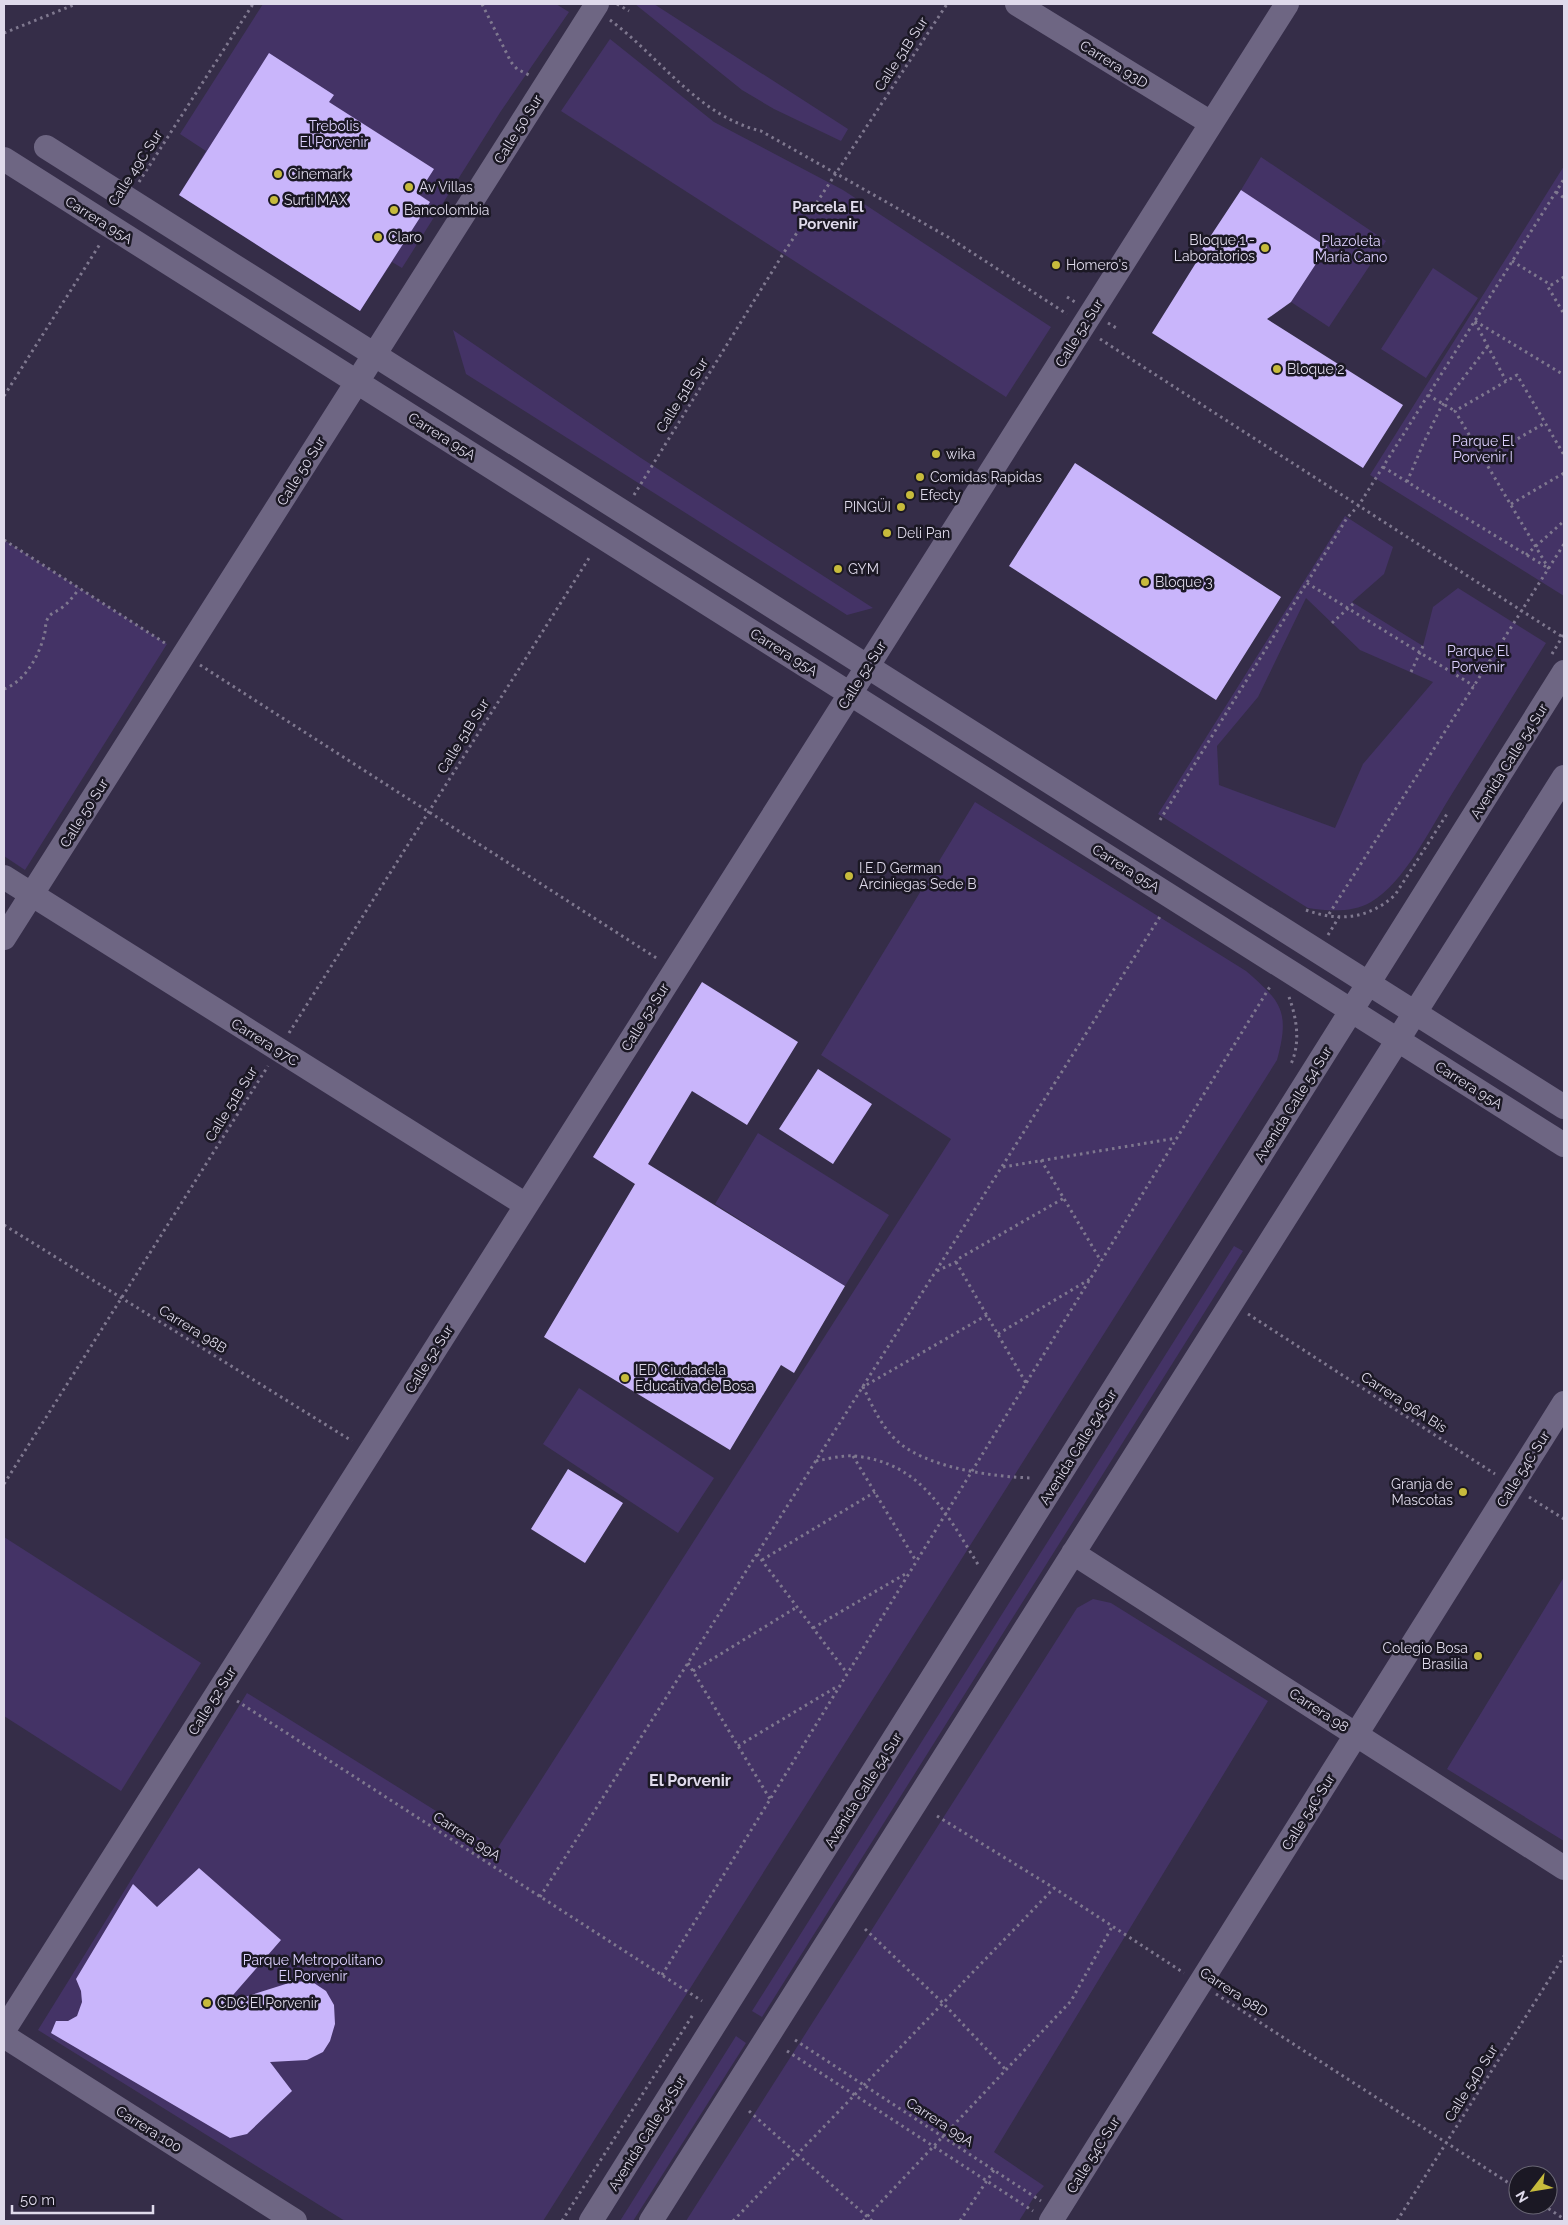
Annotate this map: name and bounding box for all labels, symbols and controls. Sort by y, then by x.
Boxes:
street label: Calle 51B Sur [871,14,931,94]
street label: Carrera 93D [1077,37,1151,91]
street label: Calle 50 Sur [491,92,546,166]
park label: Trebolis El Porvenir [300,118,369,150]
street label: Calle 49C Sur [104,127,166,209]
place label: Cinemark [288,166,350,182]
marker: Cinemark [272,168,284,180]
place label: Av Villas [419,179,473,195]
marker: Av Villas [403,181,415,193]
place label: Surti MAX [284,192,348,208]
street label: Carrera 95A [62,193,136,247]
marker: Surti MAX [268,194,280,206]
district label: Parcela El Porvenir [792,198,864,233]
place label: Bancolombia [404,202,489,218]
marker: Bancolombia [388,204,400,216]
place label: Claro [388,229,422,245]
marker: Claro [372,231,384,243]
place label: Bloque 1 - Laboratorios [1174,232,1255,264]
park label: Plazoleta María Cano [1315,233,1387,265]
marker: Bloque 1 - Laboratorios [1259,242,1271,254]
place label: Homero's [1066,257,1128,273]
marker: Homero's [1050,259,1062,271]
street label: Calle 52 Sur [1052,296,1106,370]
street label: Calle 51B Sur [653,355,711,435]
place label: Bloque 2 [1287,361,1345,377]
marker: Bloque 2 [1271,363,1283,375]
street label: Carrera 95A [405,409,479,463]
park label: Parque El Porvenir I [1452,433,1514,465]
street label: Calle 50 Sur [274,434,329,508]
place label: wika [946,446,975,462]
marker: wika [930,448,942,460]
place label: Comidas Rapidas [930,469,1042,485]
marker: Comidas Rapidas [914,471,926,483]
place label: Efecty [920,487,961,503]
marker: Efecty [904,489,916,501]
place label: PINGÜI [844,497,891,515]
marker: PINGÜI [895,501,907,513]
place label: Deli Pan [897,525,950,541]
marker: Deli Pan [881,527,893,539]
place label: GYM [848,561,879,577]
marker: GYM [832,563,844,575]
place label: Bloque 3 [1155,574,1213,590]
marker: Bloque 3 [1139,576,1151,588]
street label: Carrera 95A [747,625,821,679]
street label: Calle 52 Sur [835,638,889,712]
park label: Parque El Porvenir [1447,643,1509,675]
street label: Calle 51B Sur [434,696,492,776]
street label: Avenida Calle 54 Sur [1467,700,1551,822]
street label: Calle 50 Sur [57,776,112,850]
street label: Carrera 95A [1089,841,1163,895]
place label: I.E.D German Arciniegas Sede B [859,860,976,892]
marker: I.E.D German Arciniegas Sede B [843,870,855,882]
street label: Calle 52 Sur [618,980,672,1054]
street label: Carrera 97C [228,1015,302,1069]
street label: Avenida Calle 54 Sur [1251,1043,1335,1165]
street label: Carrera 95A [1432,1058,1506,1112]
street label: Calle 51B Sur [202,1064,260,1144]
street label: Carrera 98B [156,1302,230,1356]
street label: Calle 52 Sur [402,1322,456,1396]
place label: IED Ciudadela Educativa de Bosa [635,1362,754,1394]
street label: Carrera 96A Bis [1358,1368,1450,1436]
marker: IED Ciudadela Educativa de Bosa [619,1372,631,1384]
street label: Avenida Calle 54 Sur [1036,1386,1120,1508]
street label: Calle 54C Sur [1493,1428,1553,1510]
place label: Granja de Mascotas [1391,1476,1453,1508]
marker: Granja de Mascotas [1457,1486,1469,1498]
place label: Colegio Bosa Brasilia [1382,1640,1468,1672]
marker: Colegio Bosa Brasilia [1472,1650,1484,1662]
street label: Calle 52 Sur [185,1664,239,1738]
street label: Carrera 98 [1286,1685,1352,1735]
street label: Avenida Calle 54 Sur [821,1729,905,1851]
district label: El Porvenir [649,1771,731,1790]
street label: Calle 54C Sur [1278,1771,1338,1853]
street label: Carrera 99A [430,1808,504,1864]
park label: Parque Metropolitano El Porvenir [243,1952,383,1984]
street label: Carrera 98D [1197,1964,1271,2020]
place label: CDC El Porvenir [217,1995,319,2011]
marker: CDC El Porvenir [201,1997,213,2009]
street label: Calle 54D Sur [1441,2042,1501,2124]
street label: Avenida Calle 54 Sur [605,2072,689,2194]
street label: Carrera 99A [903,2094,977,2150]
street label: Carrera 100 [113,2103,185,2155]
street label: Calle 54C Sur [1063,2114,1123,2196]
north arrow [1508,2165,1558,2215]
scale bar [12,2182,154,2214]
text: N [1512,2188,1531,2205]
text: 50 m [20,2191,55,2209]

